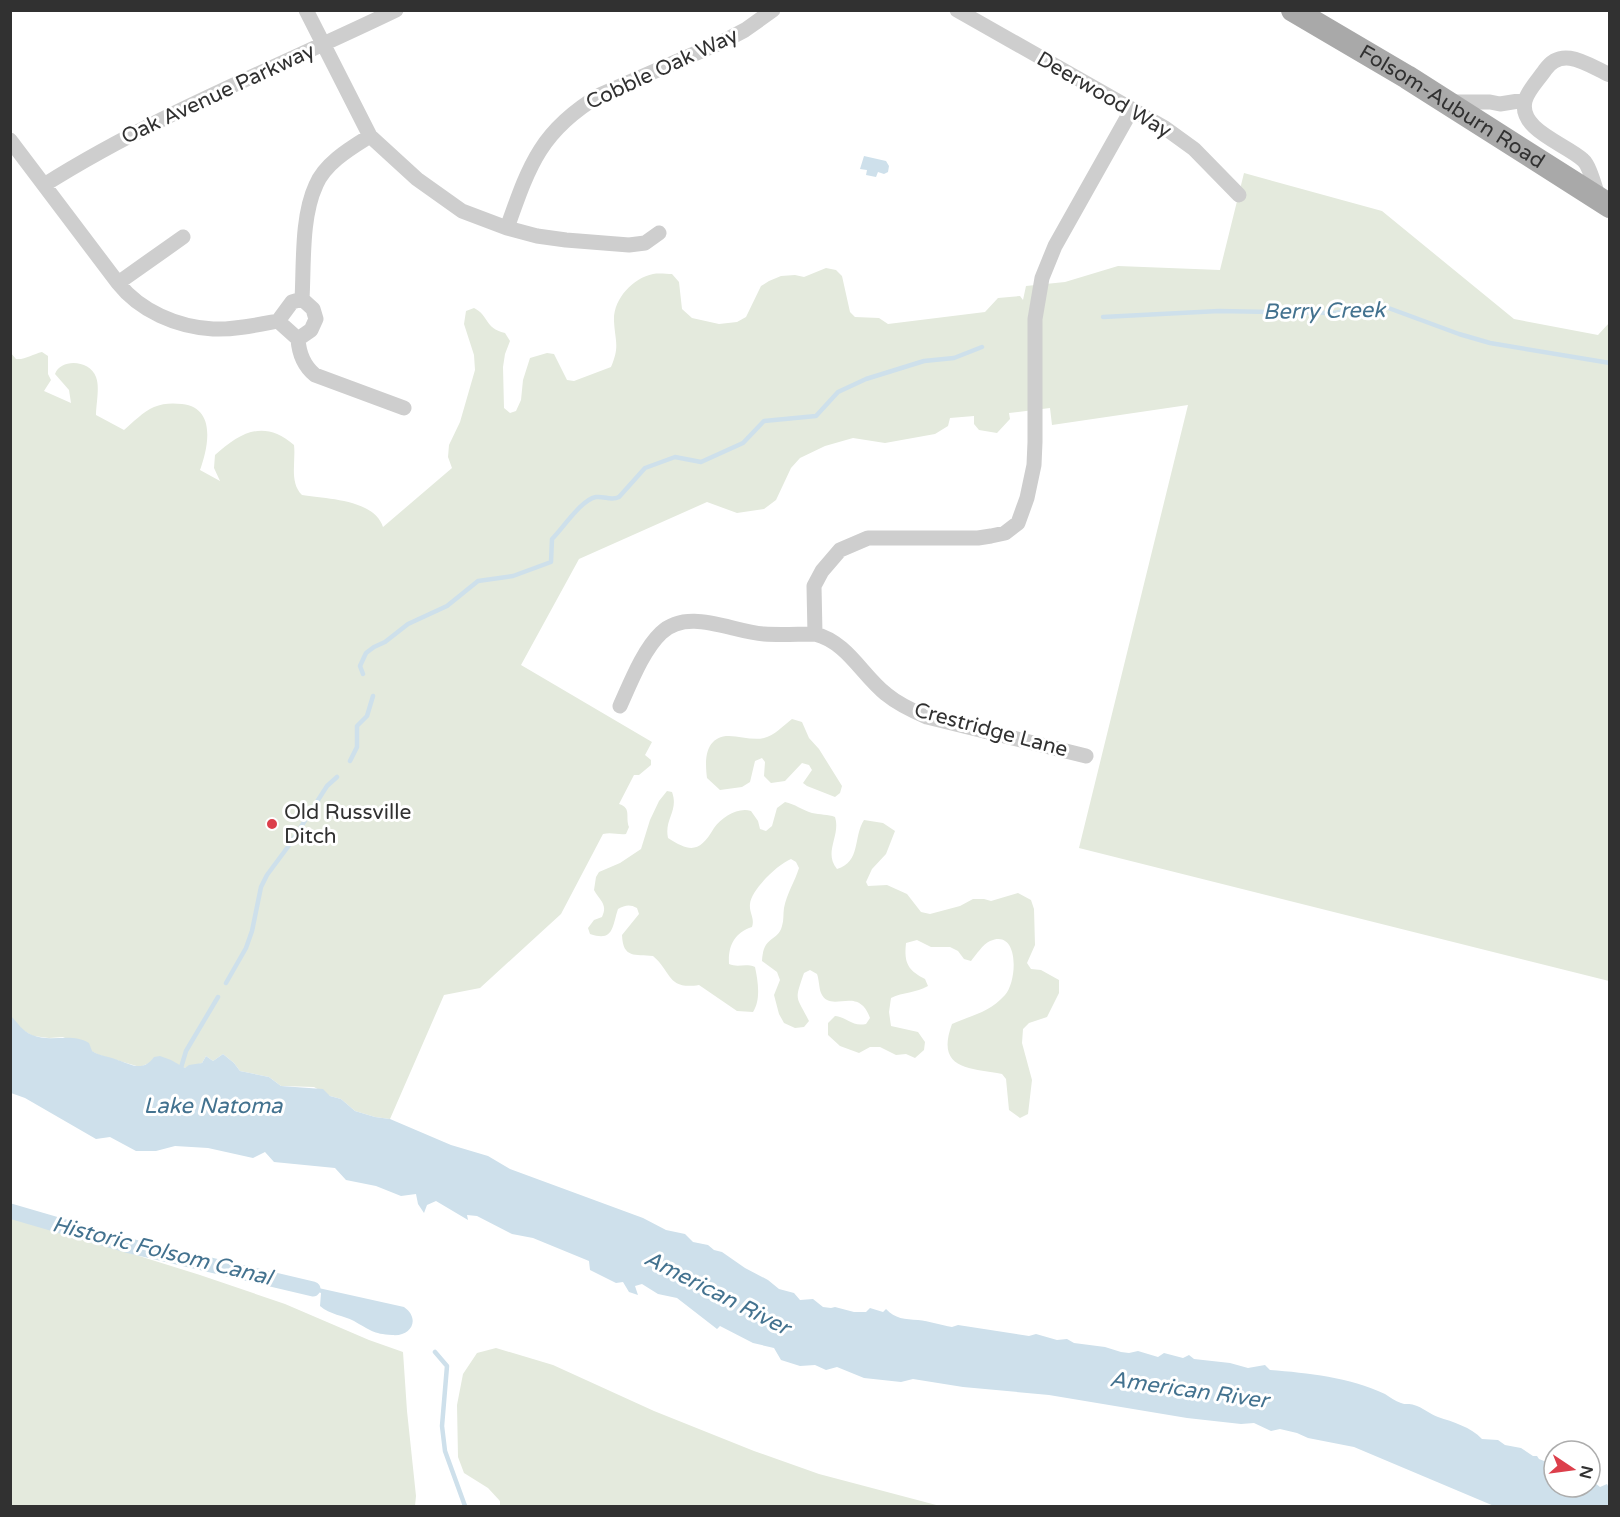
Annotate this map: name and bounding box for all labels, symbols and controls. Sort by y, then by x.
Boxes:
street label: Cobble Oak Way [582,23,742,115]
street label: Oak Avenue Parkway [117,38,319,150]
street label: Folsom-Auburn Road [1355,39,1549,174]
street label: Deerwood Way [1032,46,1176,144]
water label: Berry Creek [1263,297,1387,325]
street label: Crestridge Lane [912,698,1071,763]
place label: Old Russville Ditch [284,800,411,849]
marker: Old Russville Ditch [265,817,279,831]
water label: Lake Natoma [144,1093,283,1119]
water label: Historic Folsom Canal [49,1211,277,1291]
water label: American River [640,1245,796,1342]
water label: American River [1108,1366,1272,1414]
north arrow [1542,1439,1602,1499]
text: N [1574,1464,1597,1481]

